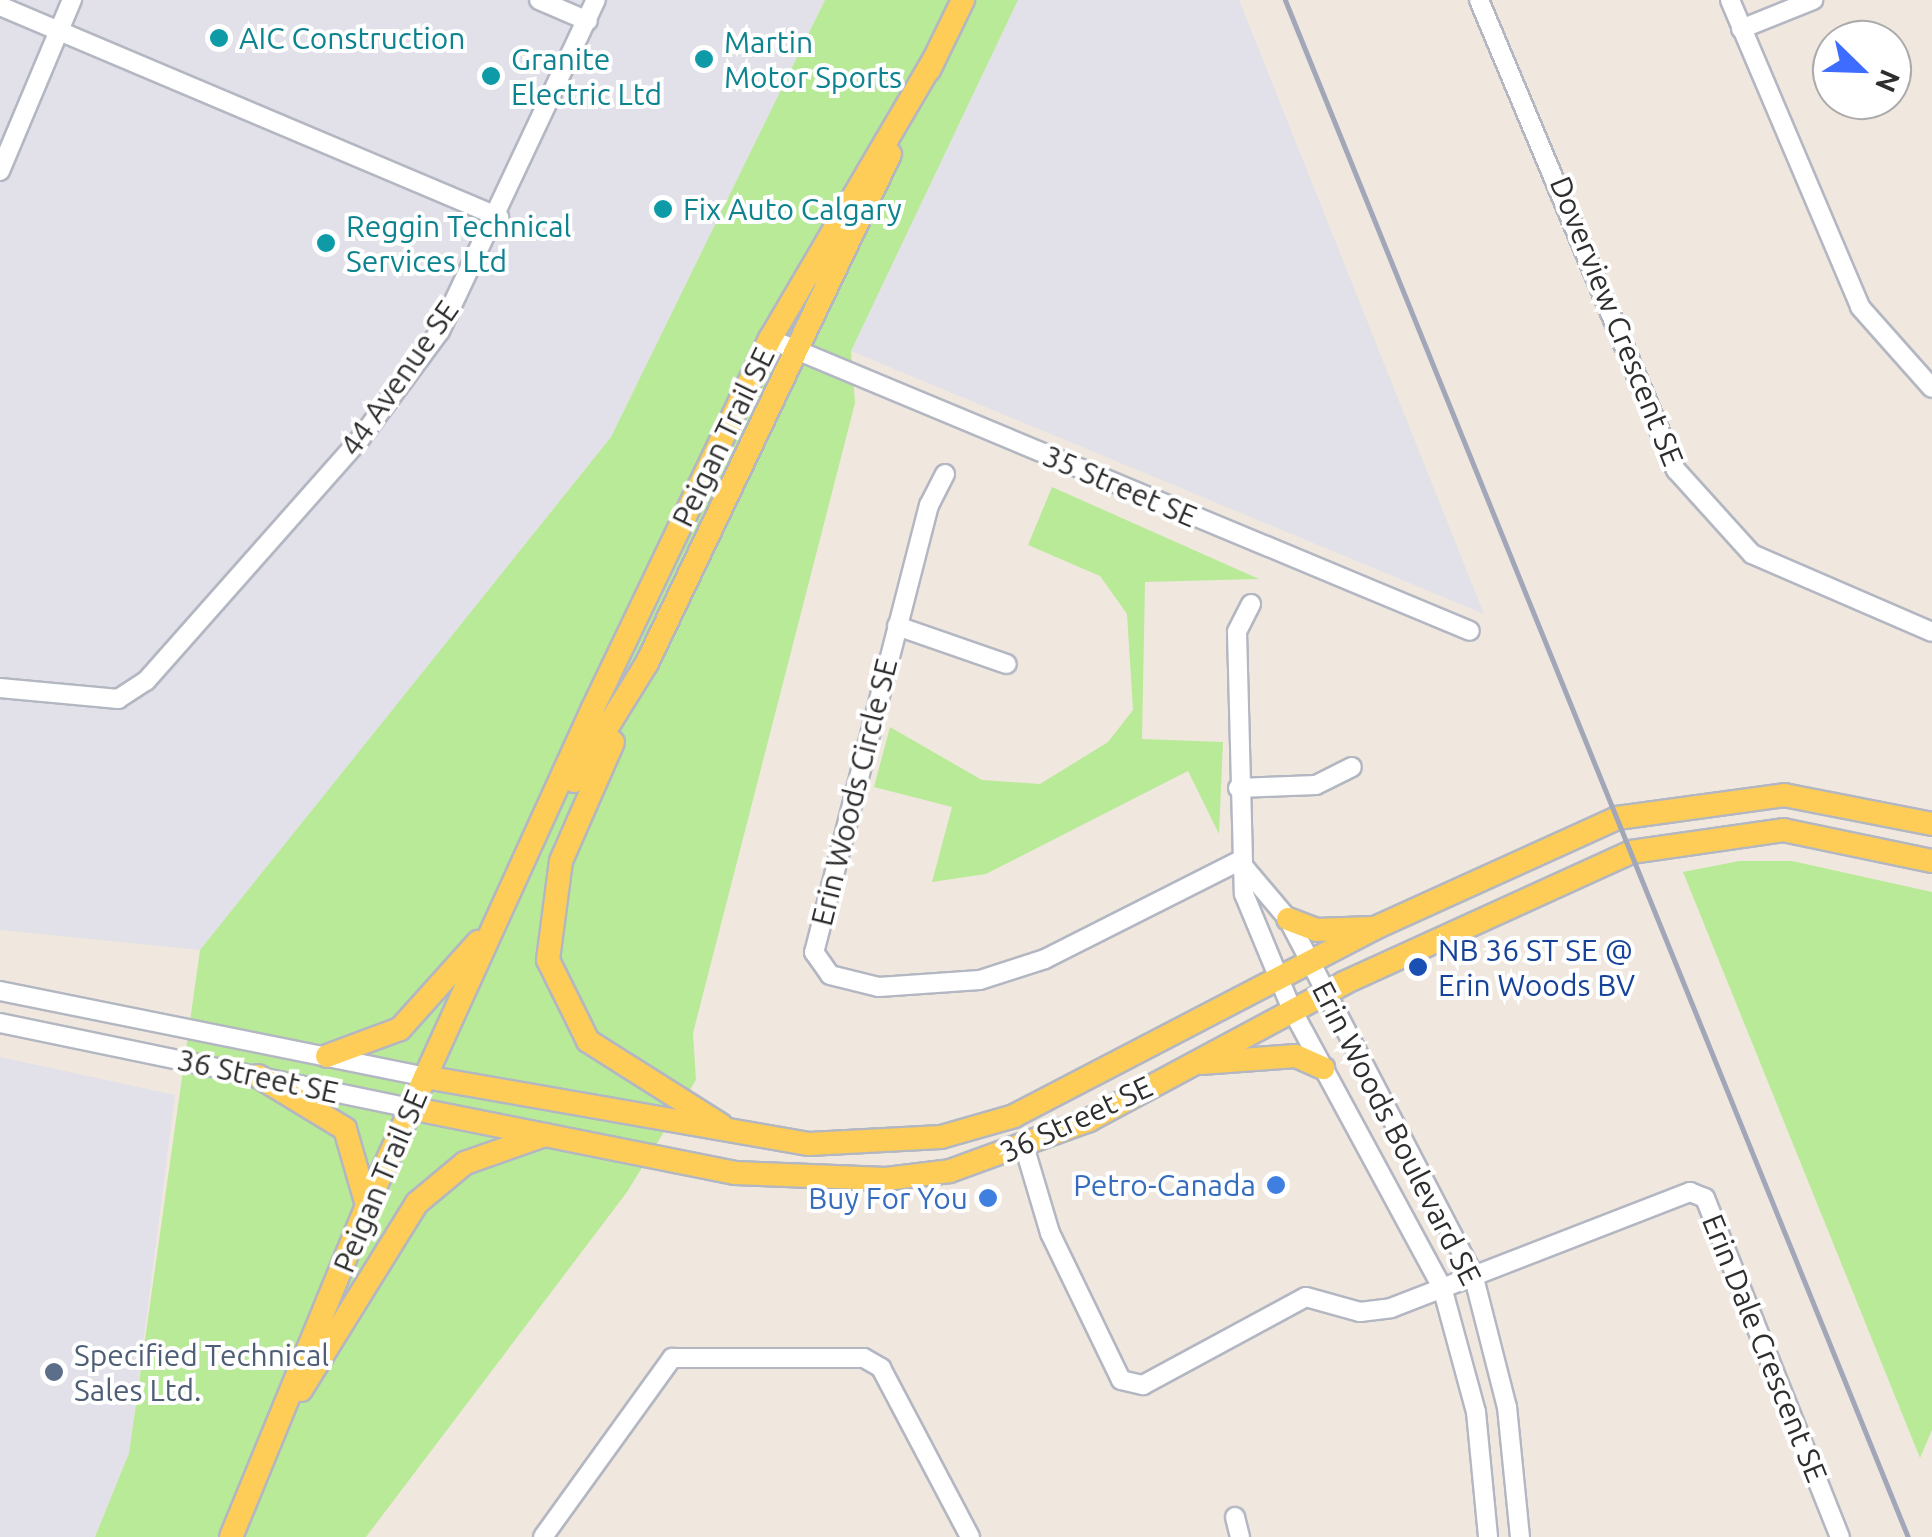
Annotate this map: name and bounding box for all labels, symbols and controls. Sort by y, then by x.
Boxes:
place label: AIC Construction [239,20,465,56]
north arrow [1812,20,1912,120]
place label: Martin Motor Sports [724,24,902,94]
marker: AIC Construction [208,27,230,49]
place label: Granite Electric Ltd [511,41,662,112]
marker: Martin Motor Sports [693,48,715,70]
marker: Granite Electric Ltd [480,65,502,87]
text: N [1870,65,1907,97]
street label: Doverview Crescent SE [1543,171,1691,471]
place label: Fix Auto Calgary [683,191,902,227]
marker: Fix Auto Calgary [652,198,674,220]
place label: Reggin Technical Services Ltd [346,208,571,278]
marker: Reggin Technical Services Ltd [315,232,337,254]
street label: 44 Avenue SE [332,293,466,463]
street label: Peigan Trail SE [664,342,782,532]
street label: 35 Street SE [1038,437,1202,535]
street label: Erin Woods Circle SE [803,655,905,929]
place label: NB 36 ST SE @ Erin Woods BV [1438,932,1635,1002]
marker: NB 36 ST SE @ Erin Woods BV [1407,956,1429,978]
street label: Erin Woods Boulevard SE [1305,975,1489,1291]
street label: 36 Street SE [174,1041,342,1111]
street label: 36 Street SE [994,1068,1158,1170]
street label: Peigan Trail SE [325,1084,435,1278]
place label: Petro-Canada [1073,1167,1256,1203]
marker: Petro-Canada [1265,1174,1287,1196]
place label: Buy For You [808,1180,968,1216]
marker: Buy For You [977,1187,999,1209]
street label: Erin Dale Crescent SE [1695,1209,1835,1487]
place label: Specified Technical Sales Ltd. [74,1337,329,1408]
marker: Specified Technical Sales Ltd. [43,1361,65,1383]

